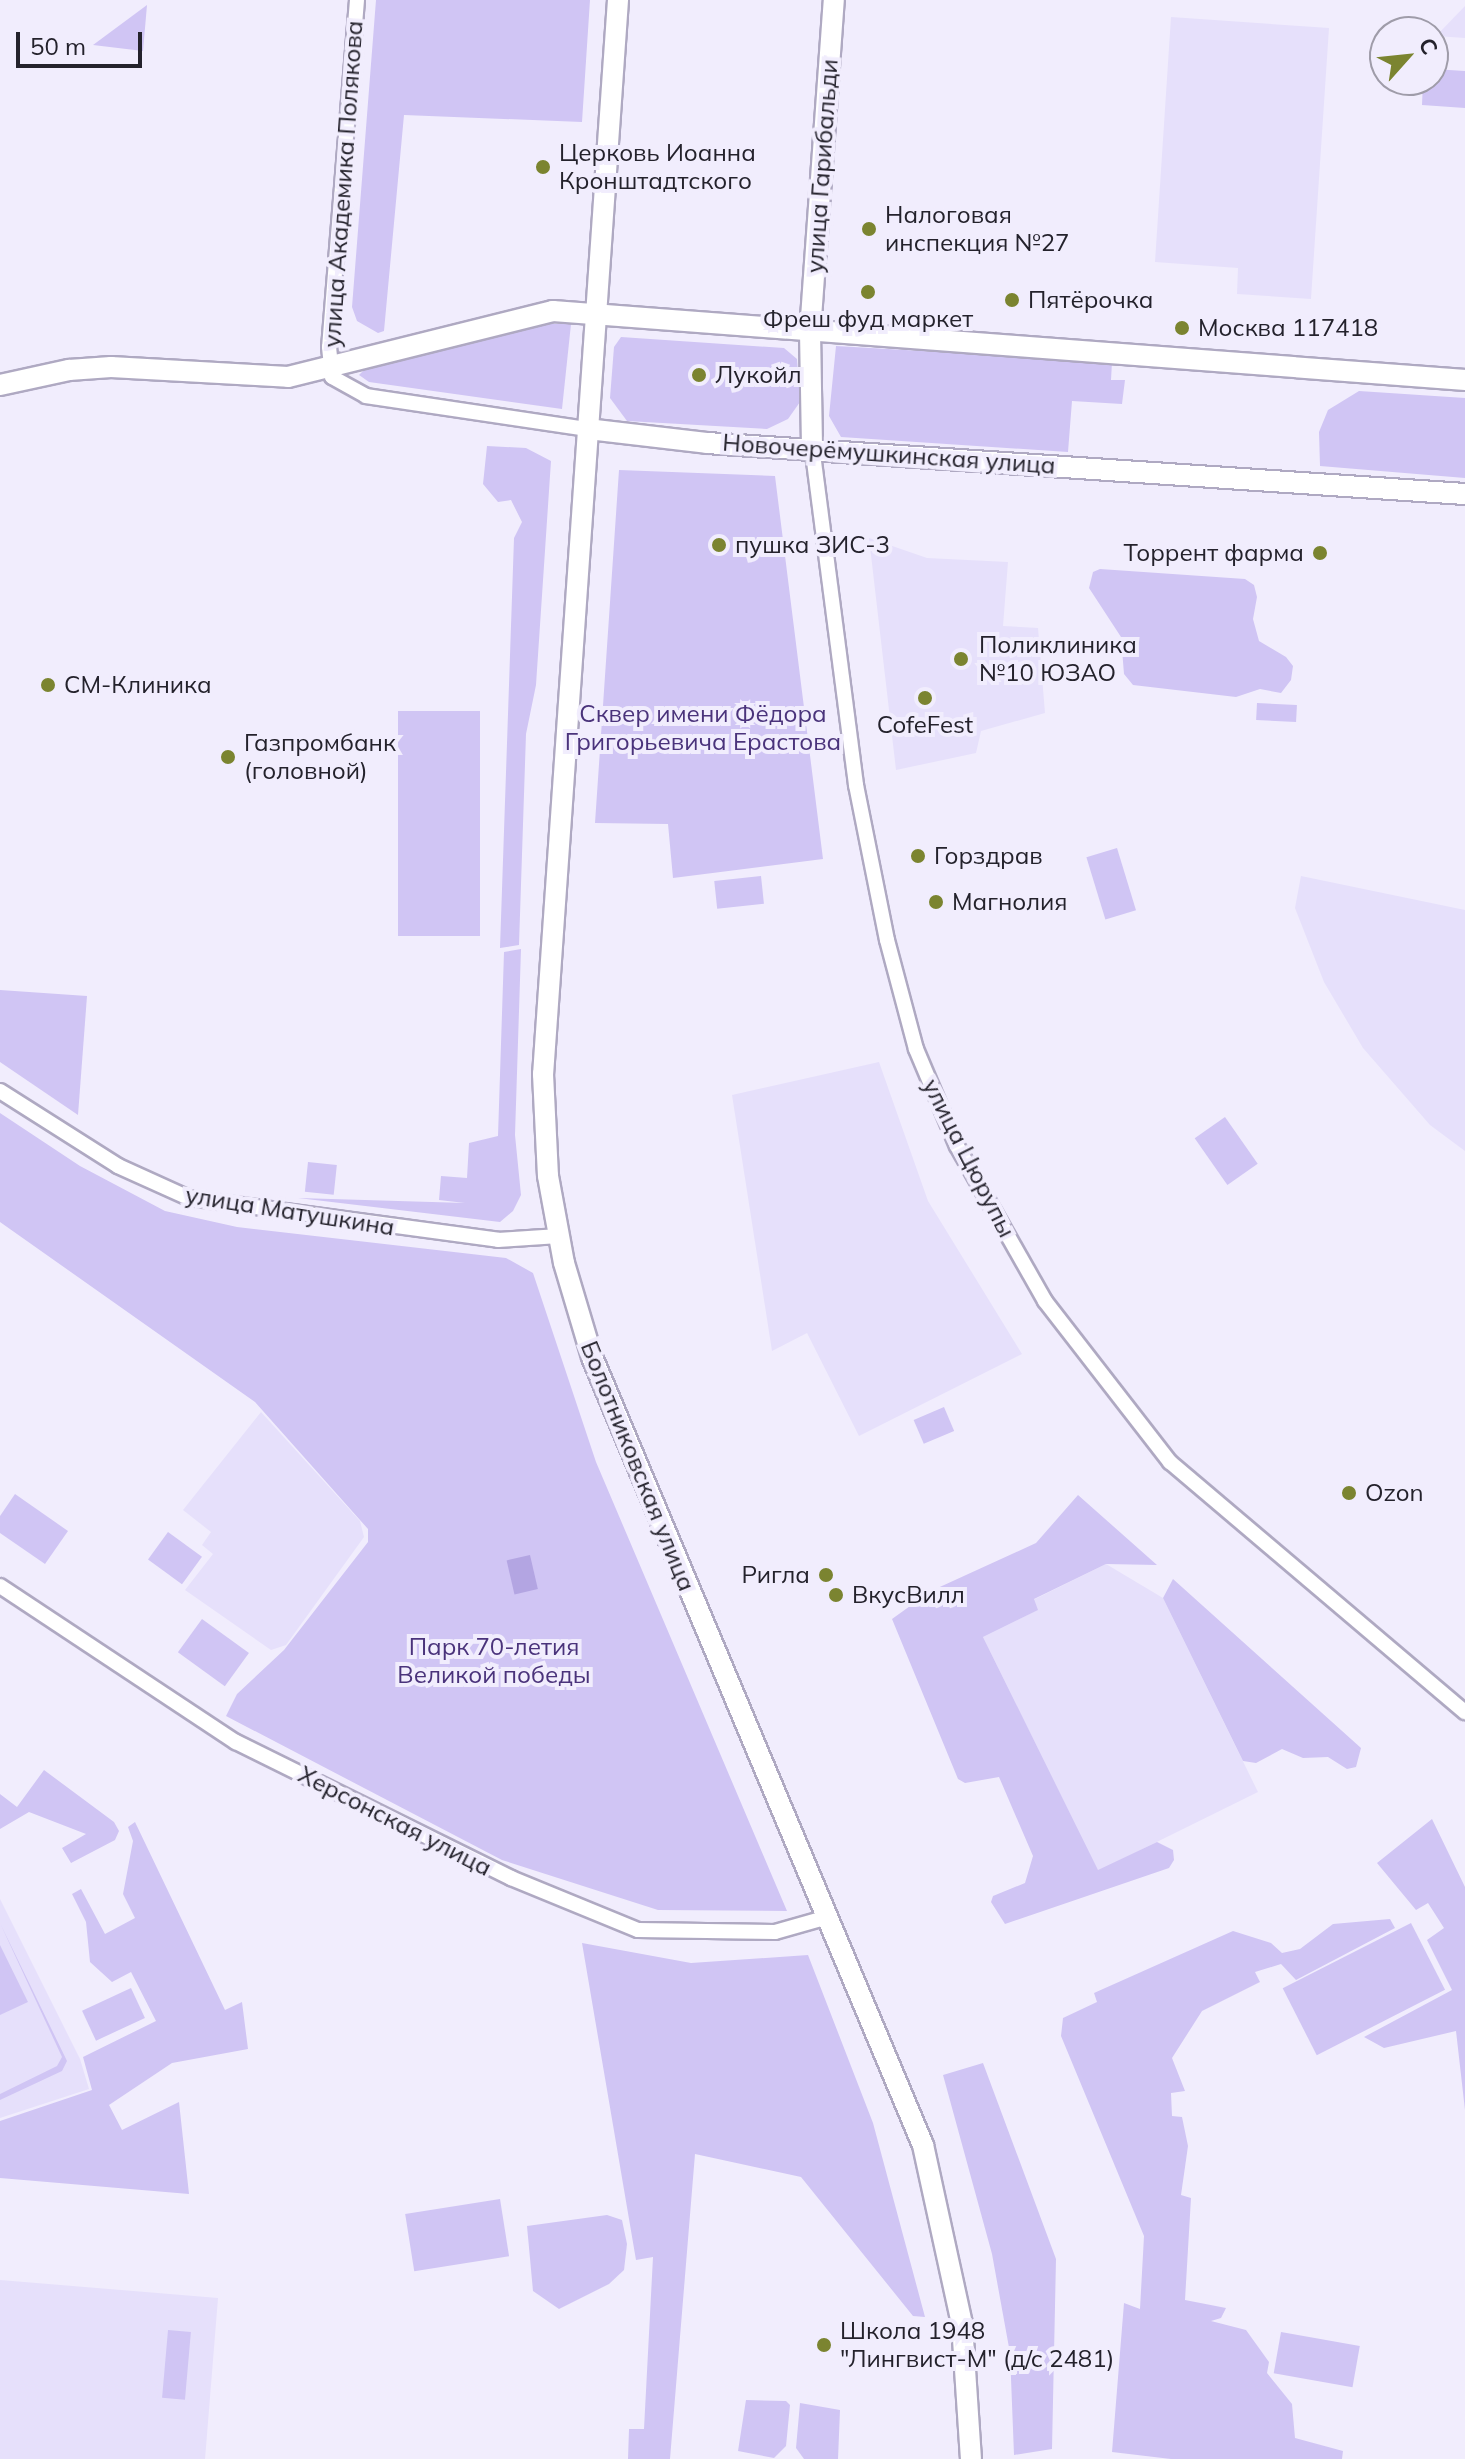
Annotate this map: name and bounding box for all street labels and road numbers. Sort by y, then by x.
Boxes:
street label: улица Академика Полякова [317,20,369,348]
street label: улица Гарибальди [800,58,844,274]
street label: Новочерёмушкинская улица [722,428,1056,480]
street label: улица Цюрупы [917,1074,1021,1242]
street label: улица Матушкина [183,1180,397,1242]
street label: Болотниковская улица [575,1337,701,1595]
street label: Херсонская улица [294,1760,496,1882]

